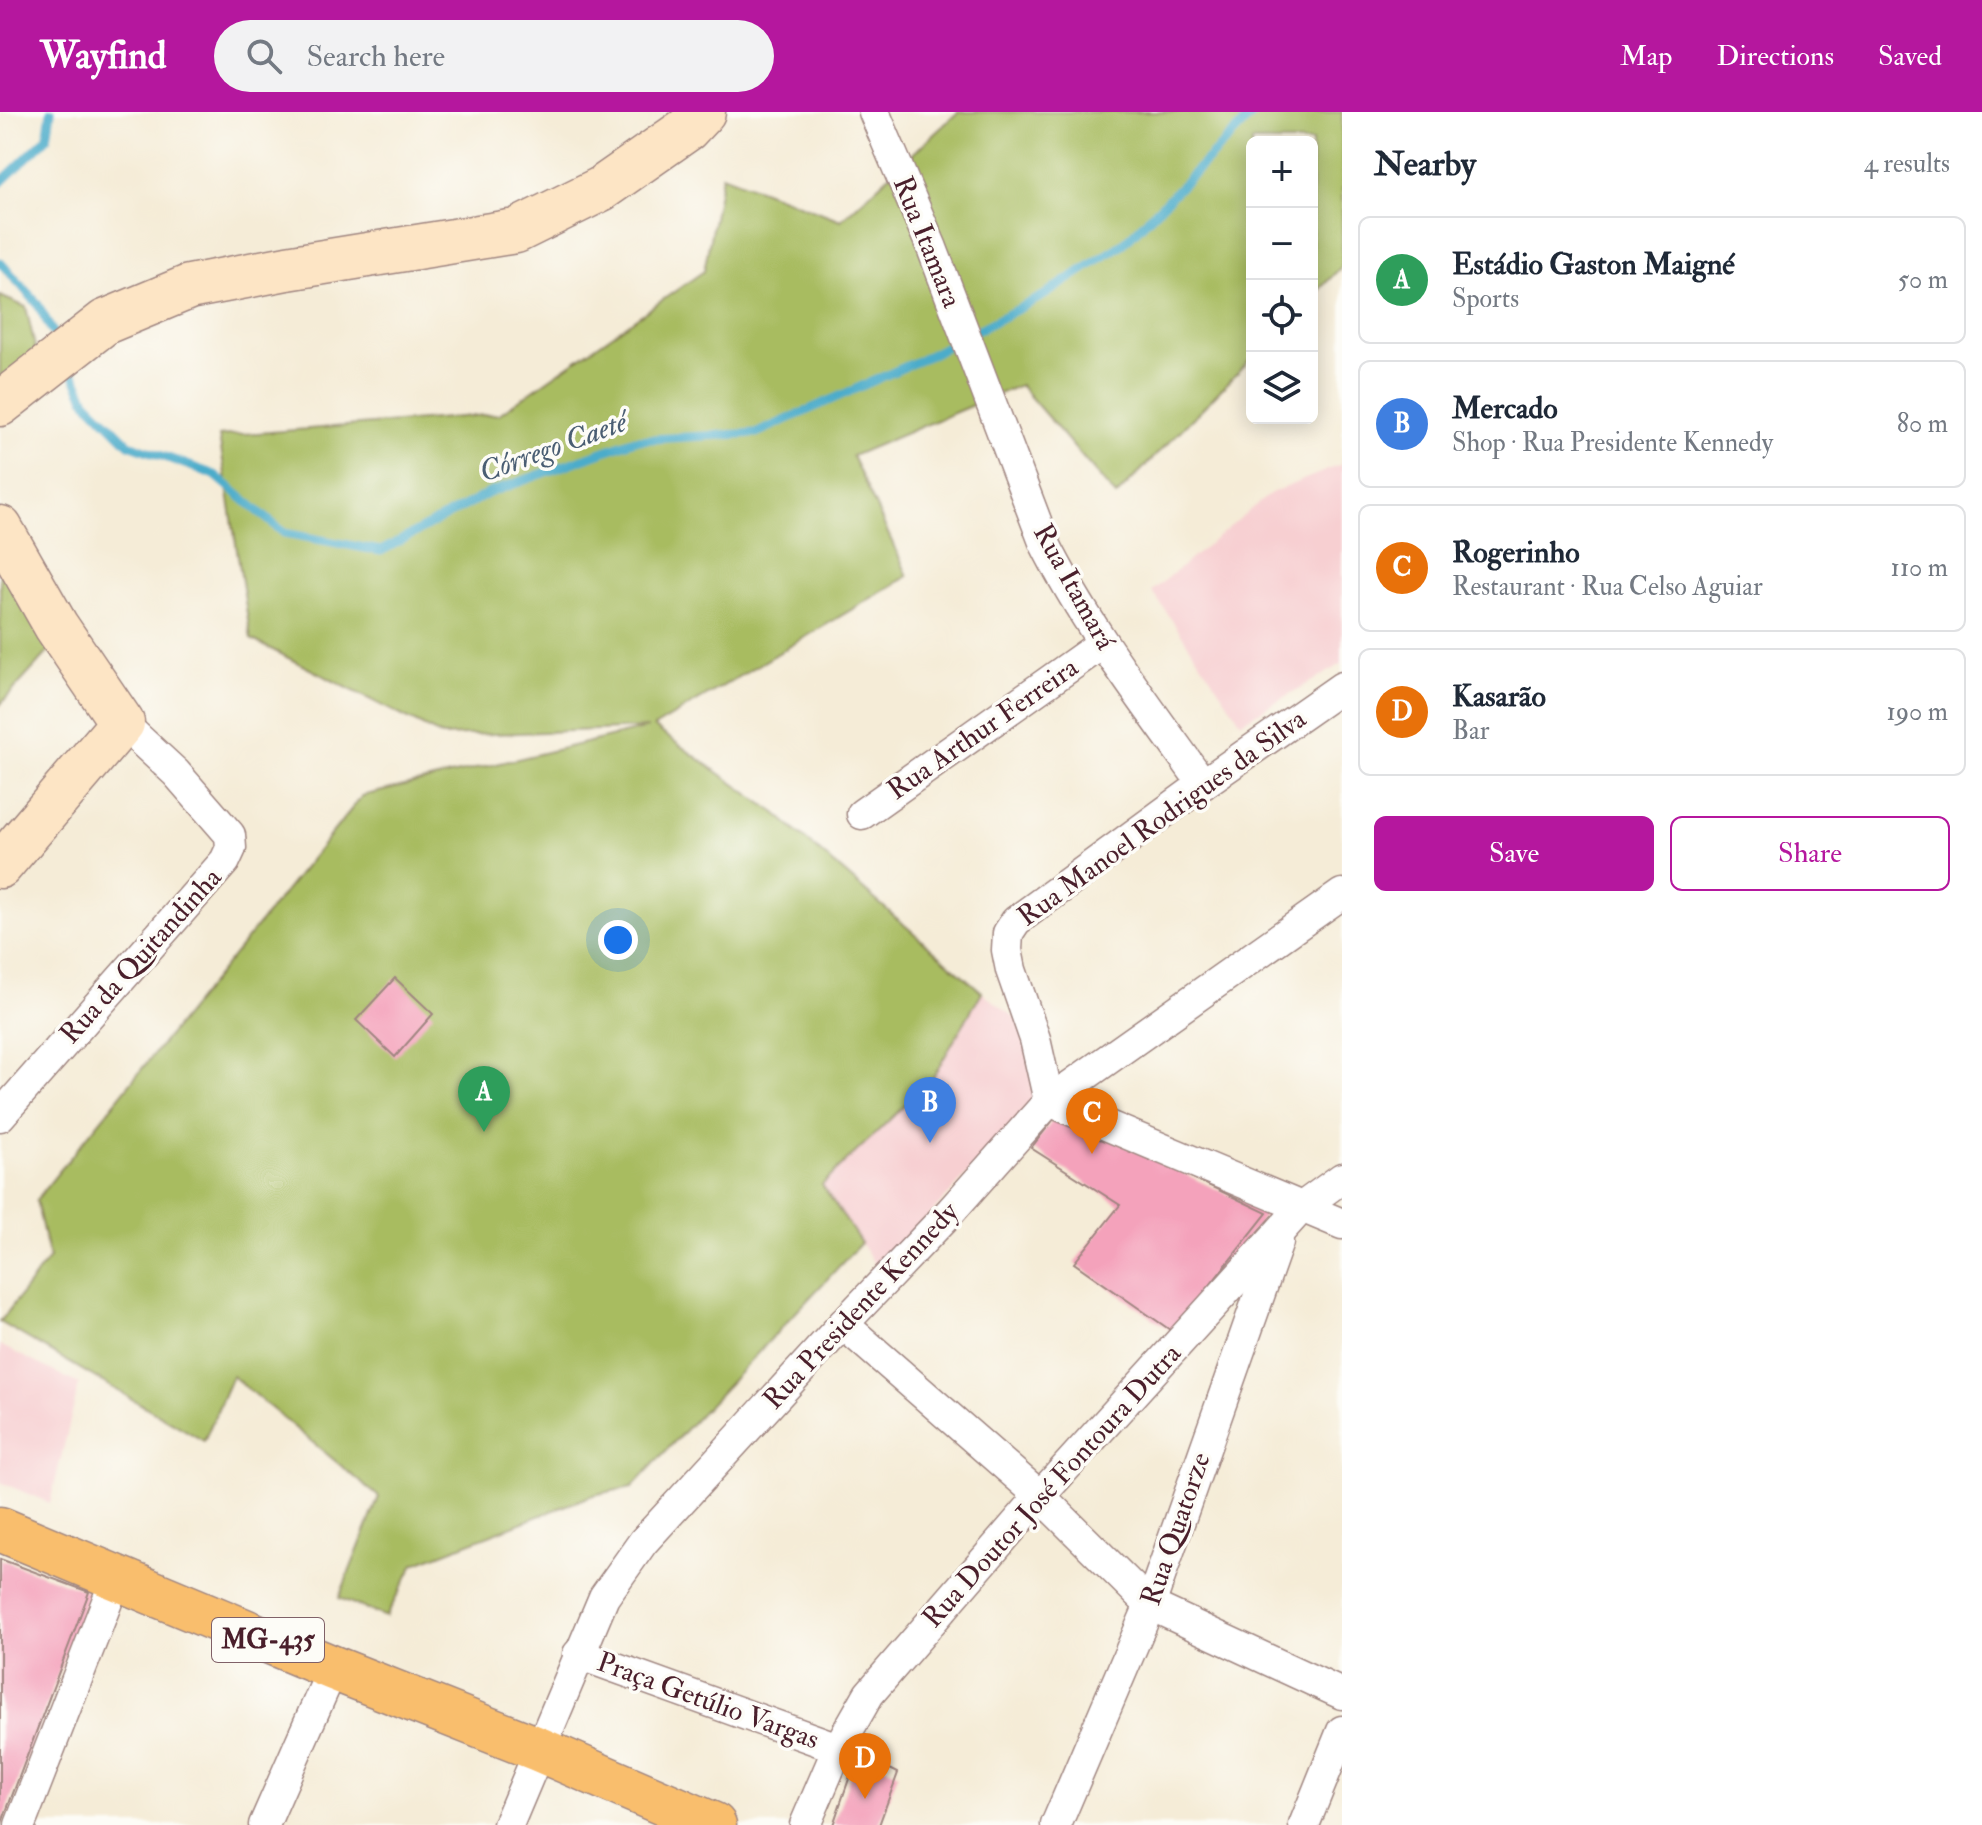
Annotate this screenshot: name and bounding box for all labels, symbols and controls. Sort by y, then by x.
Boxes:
search box [214,20,774,92]
text: Wayfind [40,32,166,80]
icon: search [242,34,286,78]
text: Search here [306,38,445,75]
text: Map [1620,39,1673,74]
text: Directions [1717,39,1834,74]
text: Saved [1878,39,1942,74]
map controls [1246,136,1318,424]
button: + [1246,136,1318,208]
text: Nearby [1374,143,1476,186]
text: 4 results [1864,148,1950,180]
street label: Rua Itamara [885,171,969,313]
button: − [1246,208,1318,280]
text: Estádio Gaston Maigné [1452,246,1735,283]
text: A [1394,264,1410,296]
text: 50 m [1898,264,1948,296]
button: locate [1246,280,1318,352]
text: Sports [1452,283,1519,315]
button: layers [1246,352,1318,424]
text: Mercado [1452,390,1558,427]
water label: Córrego Caeté [474,402,636,491]
text: B [1393,408,1411,440]
text: 80 m [1897,408,1948,440]
text: Shop · Rua Presidente Kennedy [1452,427,1773,459]
street label: Rua Itamará [1025,518,1123,656]
text: Rogerinho [1452,534,1580,571]
text: C [1392,552,1412,584]
text: 110 m [1891,552,1948,584]
text: Restaurant · Rua Celso Aguiar [1452,571,1763,603]
street label: Rua Arthur Ferreira [881,650,1085,808]
text: Kasarão [1452,678,1546,715]
text: D [1391,696,1413,728]
text: 190 m [1887,696,1948,728]
street label: Rua Manoel Rodrigues da Silva [1011,701,1313,934]
text: Bar [1452,715,1489,747]
button: Save [1374,816,1654,891]
button: Share [1670,816,1950,891]
street label: Rua da Quitandinha [53,860,230,1051]
your location [598,920,638,960]
pin: A [458,1066,510,1132]
pin: B [904,1077,956,1143]
pin: C [1066,1088,1118,1154]
street label: Rua Presidente Kennedy [756,1195,967,1417]
street label: Rua Doutor José Fontoura Dutra [915,1336,1189,1635]
street label: Rua Quatorze [1134,1448,1219,1610]
road number: MG-435 [212,1618,324,1662]
street label: Praça Getúlio Vargas [592,1645,824,1757]
pin: D [839,1733,891,1799]

